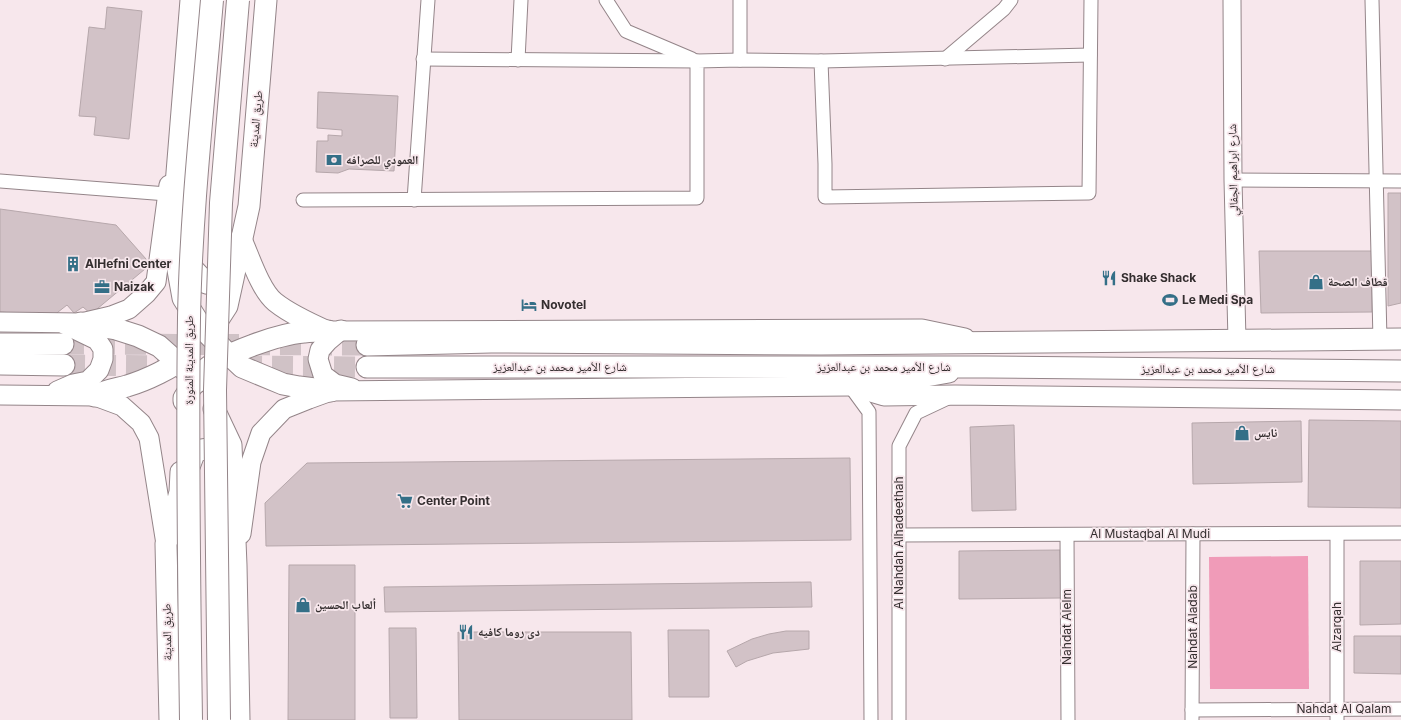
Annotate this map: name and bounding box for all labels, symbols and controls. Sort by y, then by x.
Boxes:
street label: طريق المدينة [246,90,266,148]
street label: شارع ابراهيم الجفالي [1224,124,1244,216]
bank icon: العمودي للصرافه [325,151,343,169]
place label: العمودي للصرافه [346,152,418,170]
building icon: AlHefni Center [64,255,82,273]
place label: AlHefni Center [85,256,172,271]
restaurant icon: Shake Shack [1100,269,1118,287]
place label: Shake Shack [1121,270,1196,285]
shop icon: قطاف الصحة [1307,273,1325,291]
place label: قطاف الصحة [1328,274,1388,289]
office icon: Naizak [93,278,111,296]
place label: Naizak [114,279,154,294]
sports icon: Le Medi Spa [1161,291,1179,309]
place label: Le Medi Spa [1182,292,1253,307]
hotel icon: Novotel [520,296,538,314]
place label: Novotel [541,297,586,312]
street label: طريق المدينة المنورة [181,315,196,405]
street label: شارع الأمير محمد بن عبدالعزيز [492,359,627,375]
street label: شارع الأمير محمد بن عبدالعزيز [816,359,951,375]
street label: شارع الأمير محمد بن عبدالعزيز [1140,361,1275,377]
shop icon: نايس [1233,424,1251,442]
place label: نايس [1254,425,1277,441]
street label: Al Nahdah Alhadeethah [891,476,906,610]
supermarket icon: Center Point [396,492,414,510]
place label: Center Point [417,493,490,508]
street label: Al Mustaqbal Al Mudi [1090,526,1210,541]
street label: Nahdat Aladab [1185,585,1200,669]
street label: Nahdat Alelm [1059,589,1074,665]
shop icon: ألعاب الحسين [294,596,312,614]
place label: ألعاب الحسين [315,597,376,613]
street label: Alzarqah [1329,602,1344,652]
street label: طريق المدينة [159,603,175,661]
restaurant icon: دى روما كافيه [457,623,475,641]
place label: دى روما كافيه [478,624,540,640]
street label: Nahdat Al Qalam [1297,701,1391,716]

